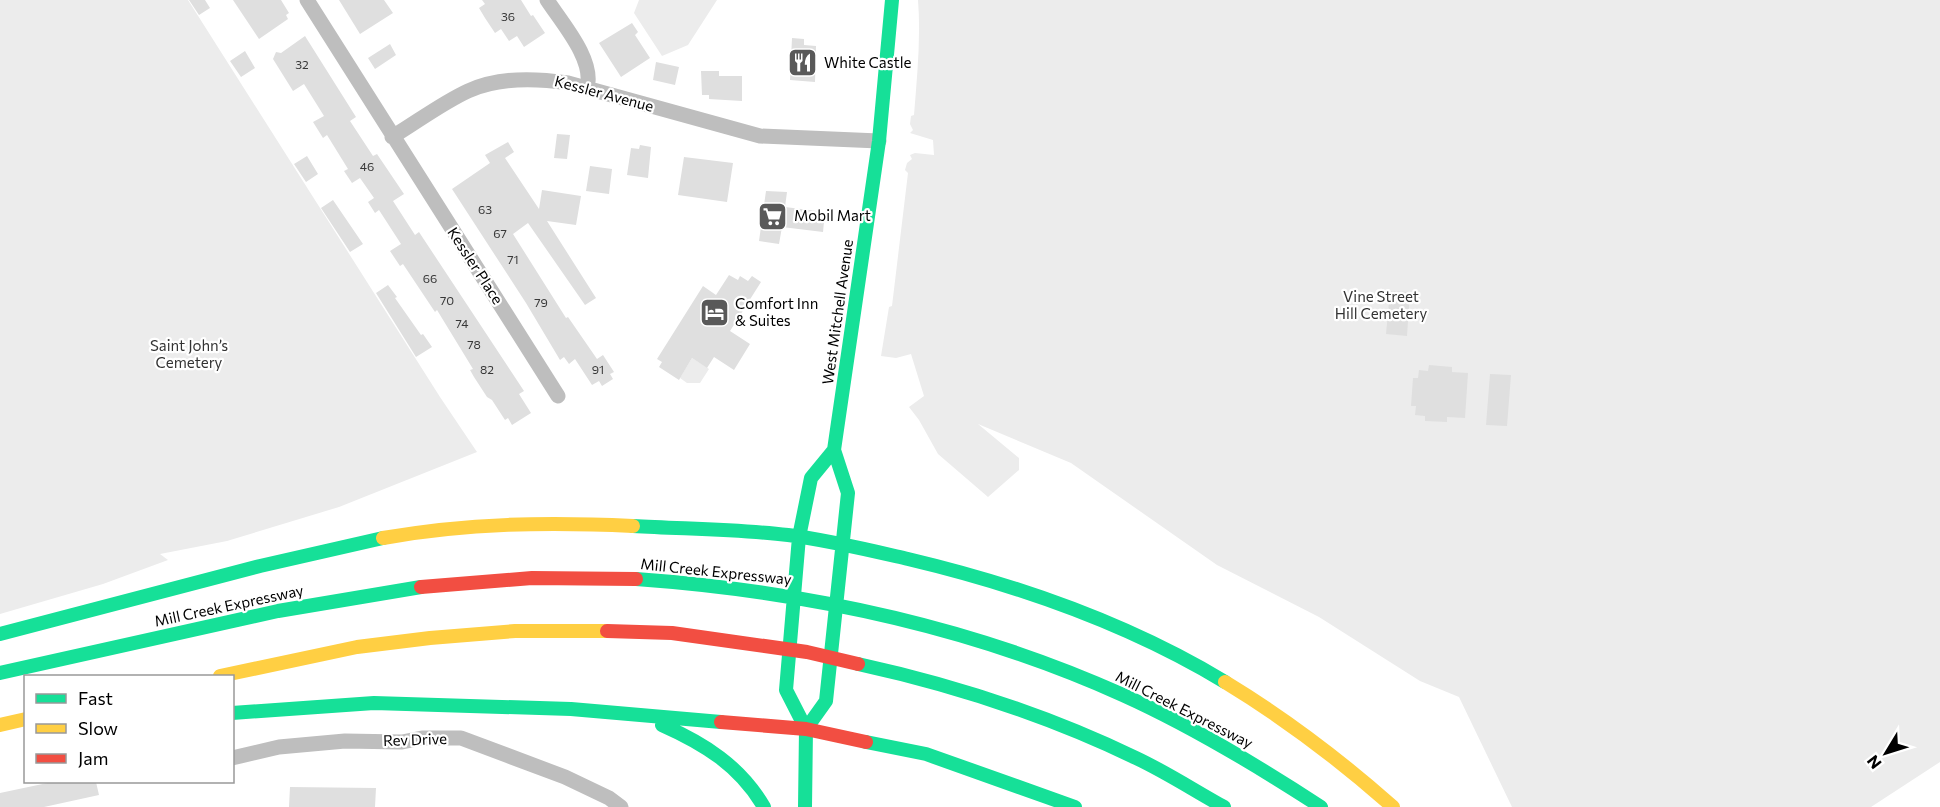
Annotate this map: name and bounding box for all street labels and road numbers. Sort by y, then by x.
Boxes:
street label: Kessler Avenue [553,71,656,115]
street label: Kessler Place [444,224,507,307]
street label: West Mitchell Avenue [818,238,856,386]
street label: Mill Creek Expressway [640,554,793,588]
street label: Mill Creek Expressway [153,580,305,630]
street label: Mill Creek Expressway [1113,667,1256,752]
street label: Rev Drive [383,729,447,749]

